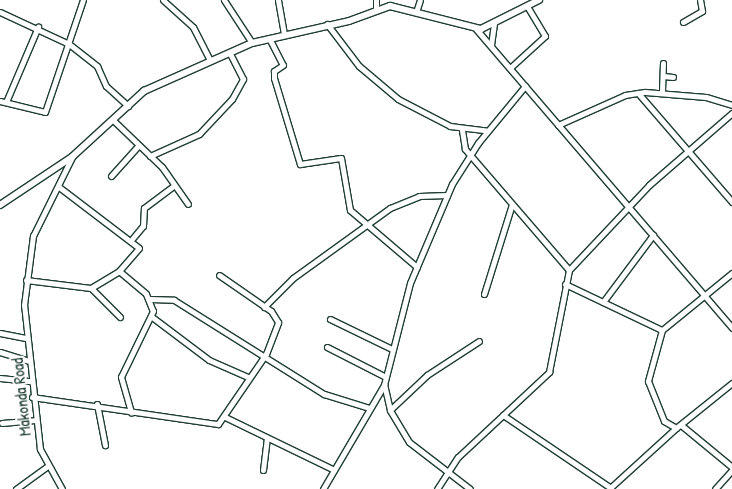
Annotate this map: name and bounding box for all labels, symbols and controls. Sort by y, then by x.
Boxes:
street label: Makonda Road [7,357,35,437]

